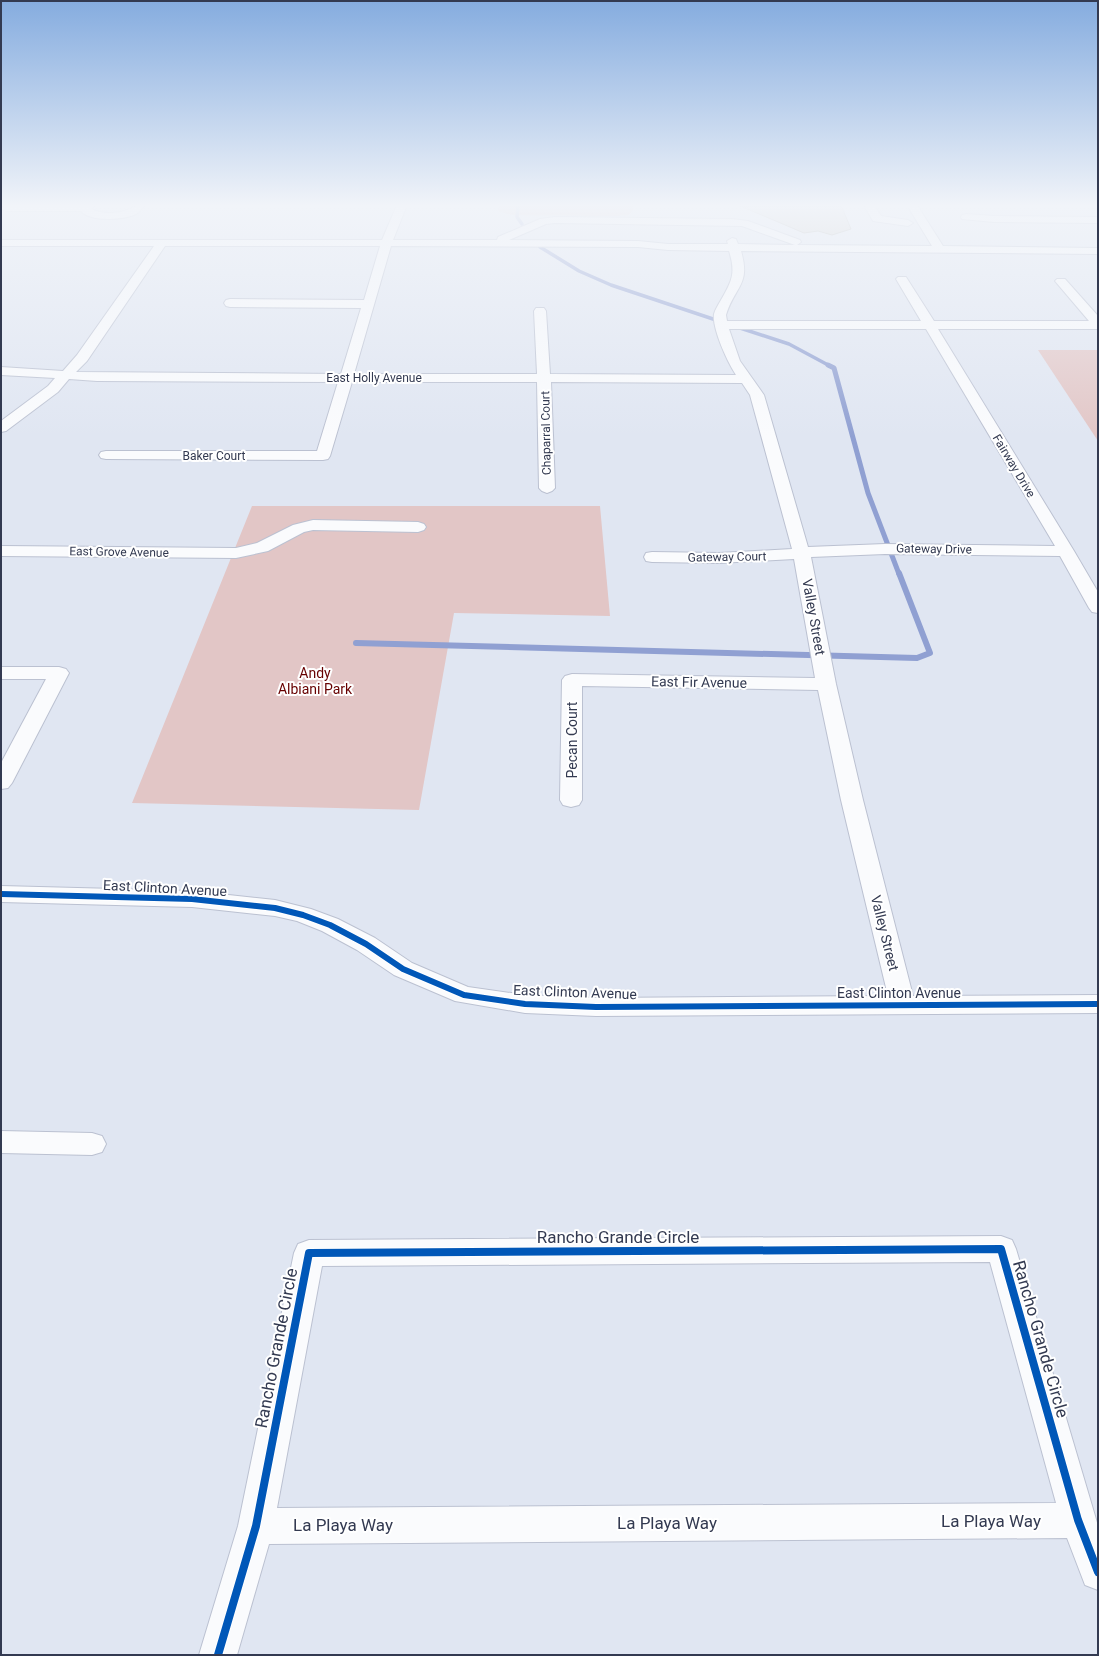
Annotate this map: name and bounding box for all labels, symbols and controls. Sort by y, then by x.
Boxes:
street label: East Holly Avenue [326,371,422,385]
street label: Chaparral Court [538,391,554,475]
street label: Fairway Drive [990,432,1038,500]
street label: Baker Court [183,449,246,463]
street label: Gateway Drive [896,541,972,557]
street label: East Grove Avenue [69,544,169,560]
street label: Gateway Court [688,549,767,565]
street label: Valley Street [799,578,829,657]
park label: Andy Albiani Park [278,665,353,697]
street label: East Fir Avenue [651,673,747,691]
street label: Pecan Court [564,701,580,778]
street label: East Clinton Avenue [103,877,227,899]
street label: Valley Street [868,894,902,973]
street label: East Clinton Avenue [513,982,637,1002]
street label: East Clinton Avenue [837,985,961,1001]
street label: Rancho Grande Circle [537,1227,699,1247]
street label: Rancho Grande Circle [1009,1258,1073,1420]
street label: Rancho Grande Circle [251,1266,301,1430]
street label: La Playa Way [941,1511,1041,1531]
street label: La Playa Way [617,1513,717,1533]
street label: La Playa Way [293,1515,393,1535]

